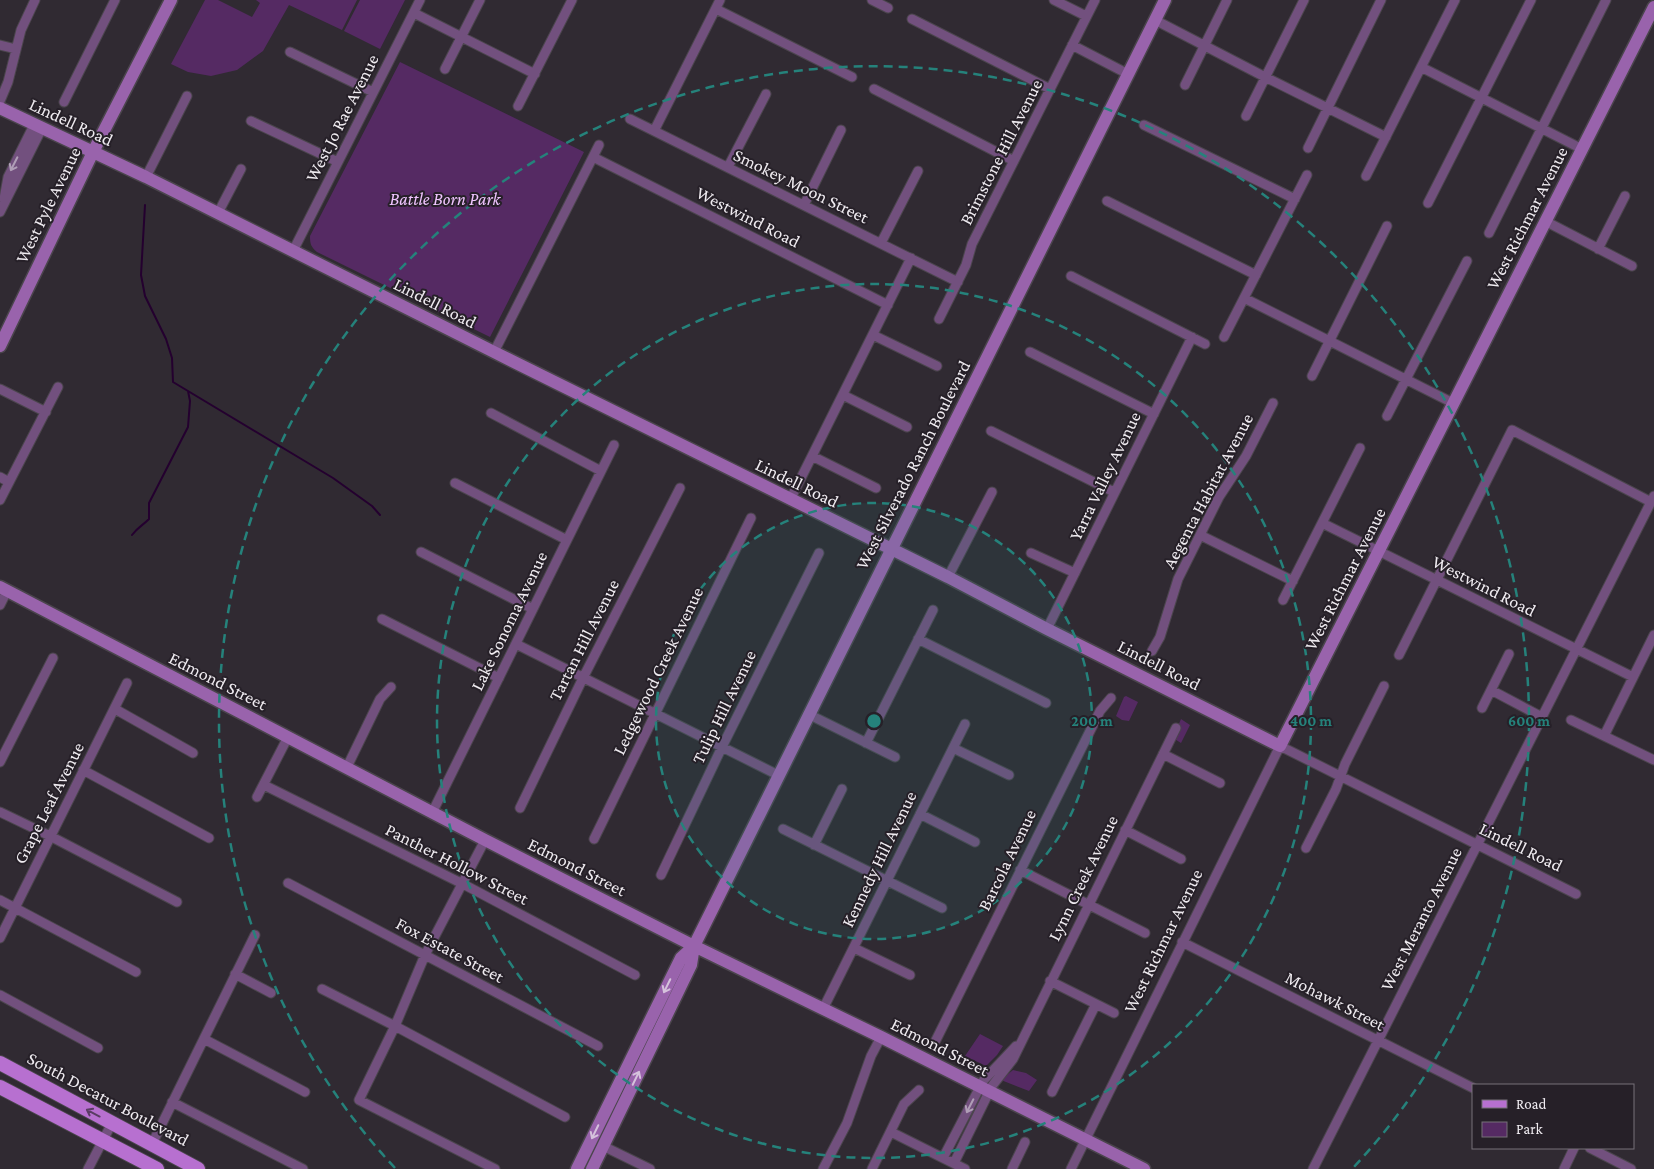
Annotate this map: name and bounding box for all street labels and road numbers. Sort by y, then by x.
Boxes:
street label: West Jo Rae Avenue [301,51,383,185]
street label: Brimstone Hill Avenue [956,76,1046,228]
street label: Lindell Road [26,94,117,150]
street label: West Richmar Avenue [1482,143,1572,293]
street label: West Pyle Avenue [11,144,85,266]
street label: Smokey Moon Street [730,145,873,228]
street label: Westwind Road [693,182,804,252]
street label: Lindell Road [390,274,480,333]
street label: West Silverado Ranch Boulevard [852,357,975,573]
street label: Yarra Valley Avenue [1065,408,1145,544]
street label: Aegenta Habitat Avenue [1159,410,1257,572]
street label: Lindell Road [752,454,842,512]
street label: West Richmar Avenue [1300,504,1390,654]
street label: Lake Sonoma Avenue [467,548,551,694]
street label: Westwind Road [1429,551,1540,621]
street label: Tartan Hill Avenue [545,576,623,704]
street label: Ledgewood Creek Avenue [609,584,707,758]
street label: Lindell Road [1114,636,1204,695]
street label: Tulip Hill Avenue [688,647,760,767]
street label: Edmond Street [166,648,271,715]
street label: Grape Leaf Avenue [10,739,88,867]
street label: Kennedy Hill Avenue [837,788,921,930]
street label: Barcola Avenue [974,806,1040,914]
street label: Lynn Creek Avenue [1044,812,1122,944]
street label: Lindell Road [1476,818,1566,876]
street label: Panther Hollow Street [382,819,533,909]
street label: Edmond Street [525,834,630,901]
street label: West Meranto Avenue [1376,844,1466,994]
street label: West Richmar Avenue [1120,866,1207,1016]
street label: Fox Estate Street [393,913,508,987]
street label: Mohawk Street [1282,967,1389,1035]
street label: Edmond Street [888,1014,993,1081]
street label: South Decatur Boulevard [24,1048,193,1150]

